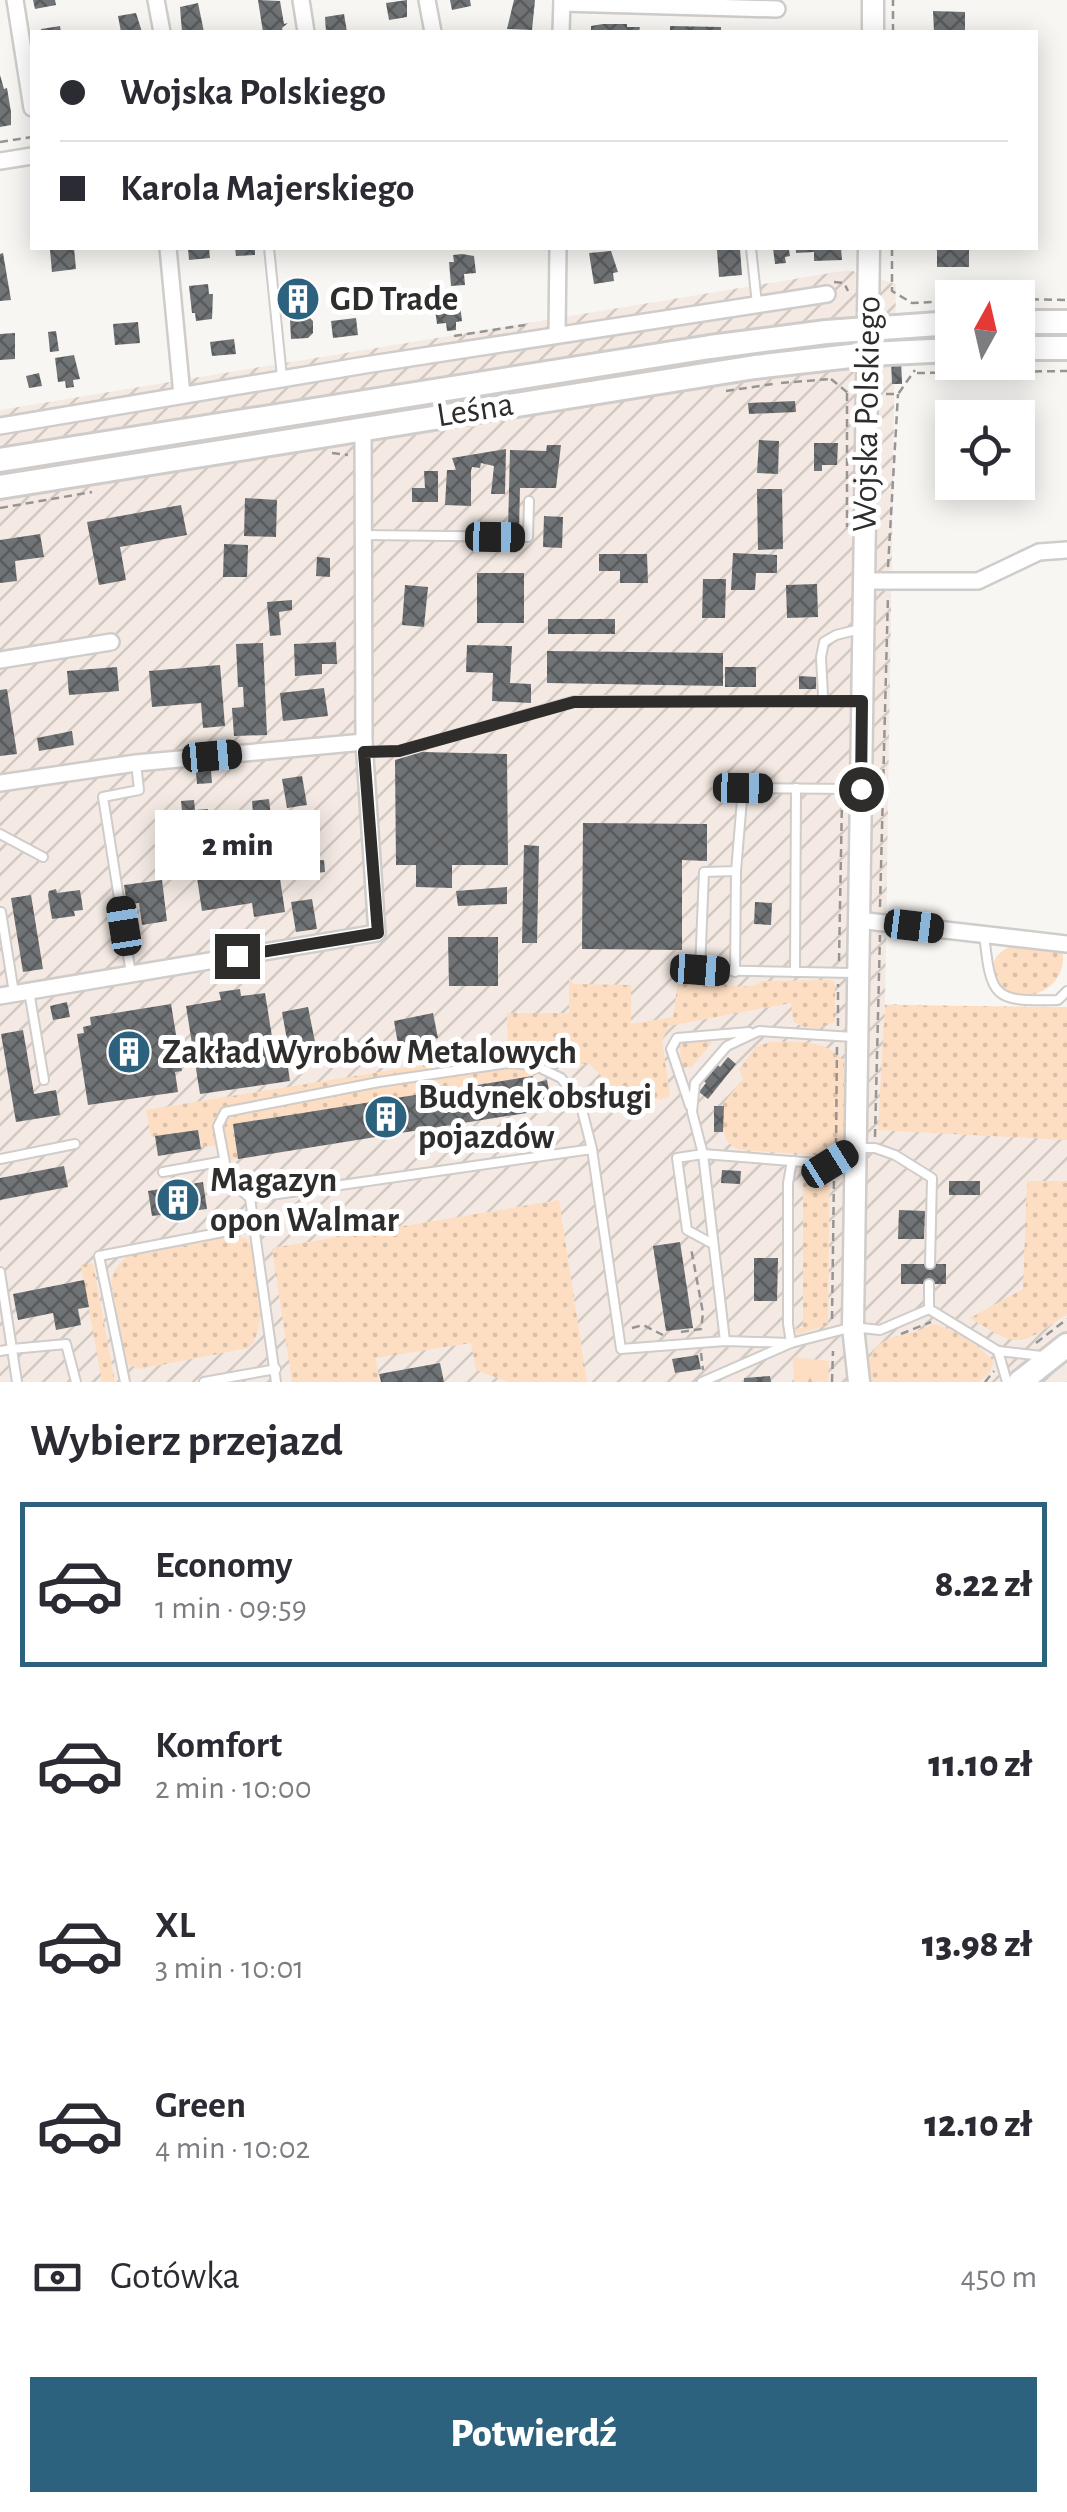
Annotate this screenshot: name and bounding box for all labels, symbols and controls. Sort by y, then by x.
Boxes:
text: Wojska Polskiego [120,74,386,112]
text: Karola Majerskiego [120,170,415,208]
building icon: GD Trade [275,276,321,322]
north arrow [935,280,1035,380]
map controls [935,280,1035,500]
place label: GD Trade [330,282,458,317]
street label: Wojska Polskiego [847,296,887,532]
street label: Leśna [434,387,516,433]
button: locate [935,400,1035,500]
car [465,521,525,553]
car [181,738,243,774]
route start [839,767,884,812]
car [713,772,773,804]
callout: 2 min [154,811,320,881]
text: 2 min [202,829,273,861]
car [104,894,144,958]
car [882,907,946,945]
route end [215,934,260,979]
car [669,953,731,987]
building icon: Zakład Wyrobów Metalowych [106,1029,152,1075]
place label: Zakład Wyrobów Metalowych [162,1035,577,1070]
place label: Budynek obsługi pojazdów [418,1080,652,1155]
building icon: Budynek obsługi pojazdów [363,1094,409,1140]
car [797,1135,863,1193]
place label: Magazyn opon Walmar [210,1163,399,1238]
building icon: Magazyn opon Walmar [155,1177,201,1223]
text: Wybierz przejazd [30,1419,343,1464]
icon: car [35,1540,125,1630]
text: Economy [155,1547,293,1585]
text: 8.22 zł [935,1566,1032,1604]
text: 1 min · 09:59 [155,1592,307,1624]
icon: car [35,1720,125,1810]
text: Komfort [155,1727,282,1765]
text: 11.10 zł [928,1746,1032,1784]
text: 2 min · 10:00 [155,1772,312,1804]
icon: car [35,1900,125,1990]
text: XL [155,1907,195,1945]
text: 13.98 zł [922,1926,1032,1964]
text: 3 min · 10:01 [155,1952,304,1984]
icon: car [35,2080,125,2170]
text: Green [155,2087,246,2125]
text: 12.10 zł [924,2106,1032,2144]
text: 4 min · 10:02 [155,2132,310,2164]
icon: cash [30,2250,85,2305]
text: Gotówka [110,2258,240,2296]
text: 450 m [960,2261,1037,2293]
button: Potwierdź [30,2377,1037,2492]

